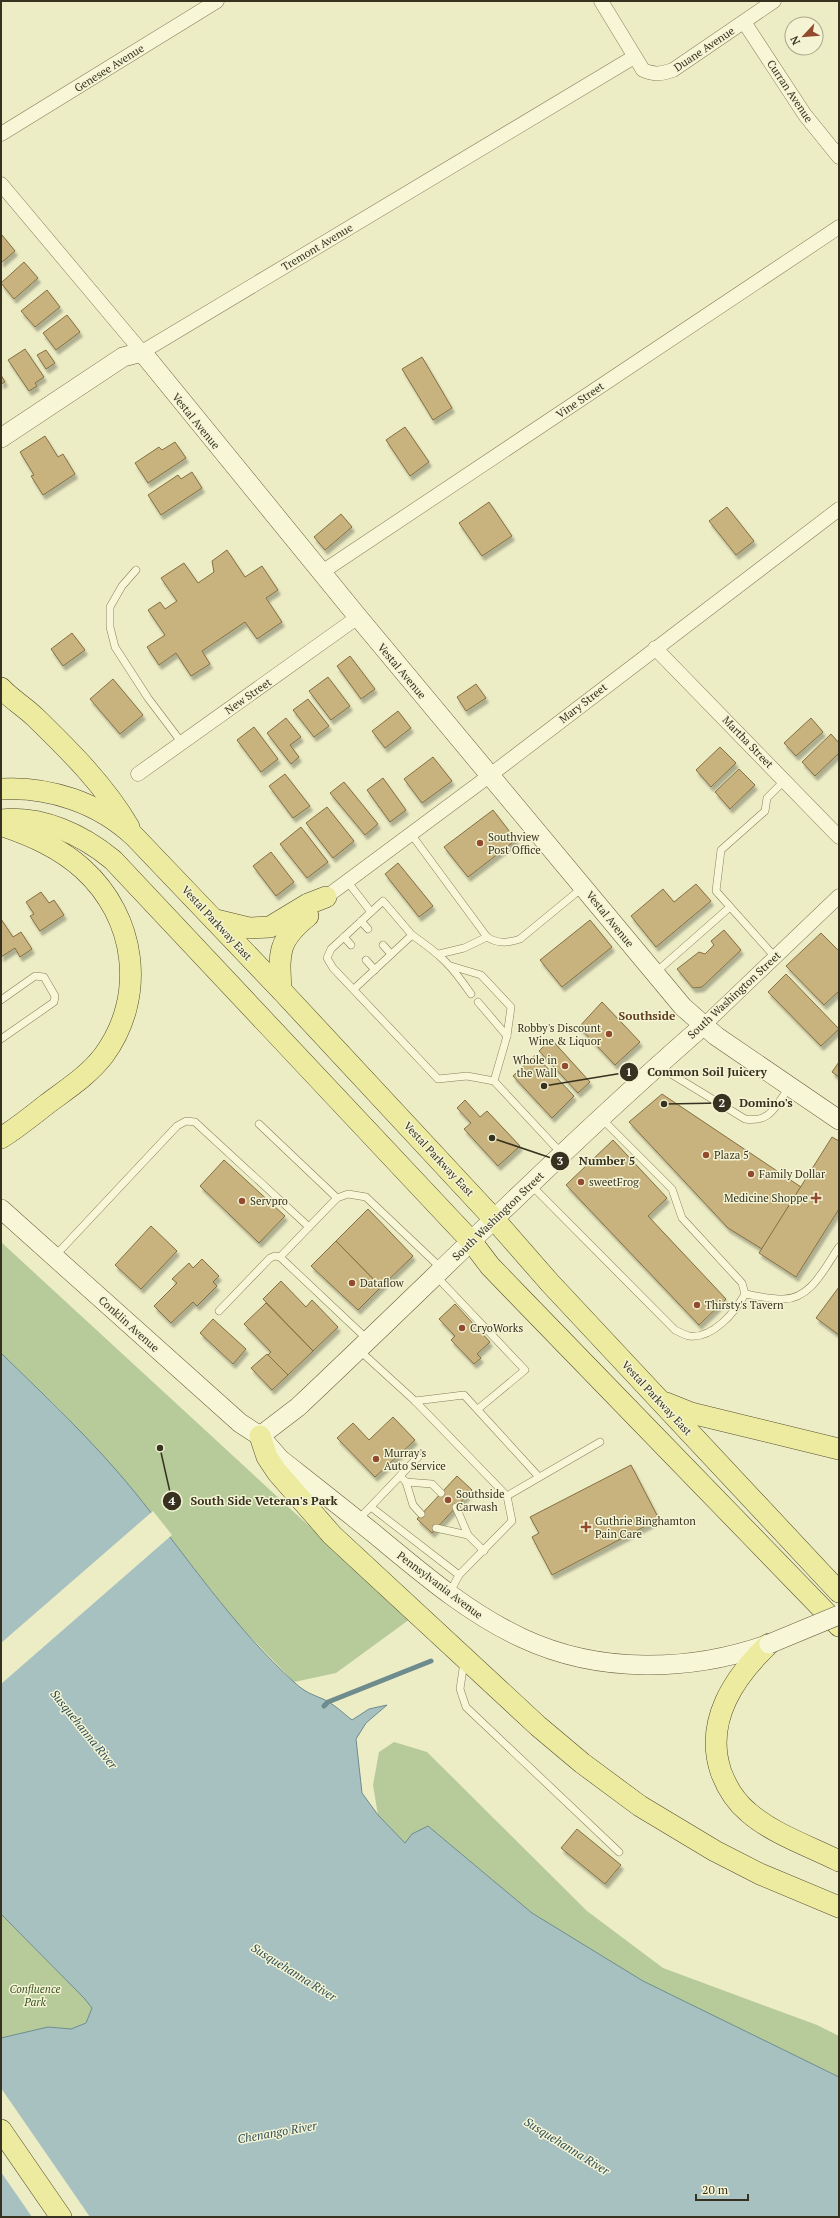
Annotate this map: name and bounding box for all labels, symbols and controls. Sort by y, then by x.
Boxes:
north arrow [784,16,824,56]
street label: Duane Avenue [671,23,737,74]
text: N [787,33,803,47]
street label: Genesee Avenue [72,41,147,95]
street label: Curran Avenue [764,57,816,125]
street label: Tremont Avenue [279,220,356,274]
street label: Vine Street [553,379,607,421]
street label: Vestal Avenue [169,390,223,452]
street label: Vestal Avenue [375,640,430,702]
street label: New Street [222,675,274,717]
street label: Mary Street [556,680,610,726]
street label: Martha Street [720,713,776,771]
place label: Southview Post Office [488,830,541,857]
marker: Southview Post Office [475,838,485,848]
street label: Vestal Parkway East [179,883,255,963]
street label: Vestal Avenue [583,888,637,950]
street label: South Washington Street [685,948,783,1042]
district label: Southside [619,1008,676,1023]
place label: Robby's Discount Wine & Liquor [517,1021,602,1048]
marker: Robby's Discount Wine & Liquor [604,1029,614,1039]
place label: Whole in the Wall [513,1053,557,1080]
callout: Common Soil Juicery [619,1060,774,1084]
marker: Whole in the Wall [560,1061,570,1071]
text: 1 [626,1064,632,1079]
text: Common Soil Juicery [647,1064,767,1079]
callout: Domino's [712,1091,801,1115]
text: 2 [719,1095,726,1110]
text: Domino's [739,1095,793,1110]
street label: Vestal Parkway East [401,1119,477,1199]
place label: Plaza 5 [714,1148,749,1162]
callout: Number 5 [550,1149,643,1173]
marker: Plaza 5 [701,1150,711,1160]
text: 3 [557,1153,564,1168]
text: Number 5 [579,1153,635,1168]
place label: Family Dollar [759,1167,826,1181]
street label: South Washington Street [449,1169,547,1263]
marker: Family Dollar [746,1169,756,1179]
place label: sweetFrog [589,1175,639,1189]
marker: sweetFrog [576,1177,586,1187]
place label: Medicine Shoppe [724,1191,808,1205]
marker: Medicine Shoppe [811,1193,821,1203]
place label: Servpro [250,1194,288,1208]
marker: Servpro [237,1196,247,1206]
place label: Dataflow [360,1276,405,1290]
marker: Dataflow [347,1278,357,1288]
street label: Conklin Avenue [96,1293,163,1355]
place label: Thirsty's Tavern [705,1298,784,1312]
marker: Thirsty's Tavern [692,1300,702,1310]
place label: CryoWorks [470,1321,523,1335]
marker: CryoWorks [457,1323,467,1333]
street label: Vestal Parkway East [619,1358,695,1438]
place label: Murray's Auto Service [384,1446,446,1473]
marker: Murray's Auto Service [371,1454,381,1464]
place label: Southside Carwash [456,1487,505,1514]
callout: South Side Veteran's Park [162,1489,346,1513]
text: 4 [169,1493,176,1508]
text: South Side Veteran's Park [190,1493,338,1508]
marker: Southside Carwash [443,1495,453,1505]
place label: Guthrie Binghamton Pain Care [595,1514,696,1541]
marker: Guthrie Binghamton Pain Care [580,1521,592,1533]
street label: Pennsylvania Avenue [394,1548,486,1622]
water label: Susquehanna River [47,1686,121,1773]
water label: Susquehanna River [249,1940,341,2005]
park label: Confluence Park [9,1982,61,2009]
water label: Susquehanna River [522,2114,614,2179]
water label: Chenango River [236,2117,319,2146]
scale bar [696,2176,748,2202]
text: 20 m [702,2182,729,2197]

